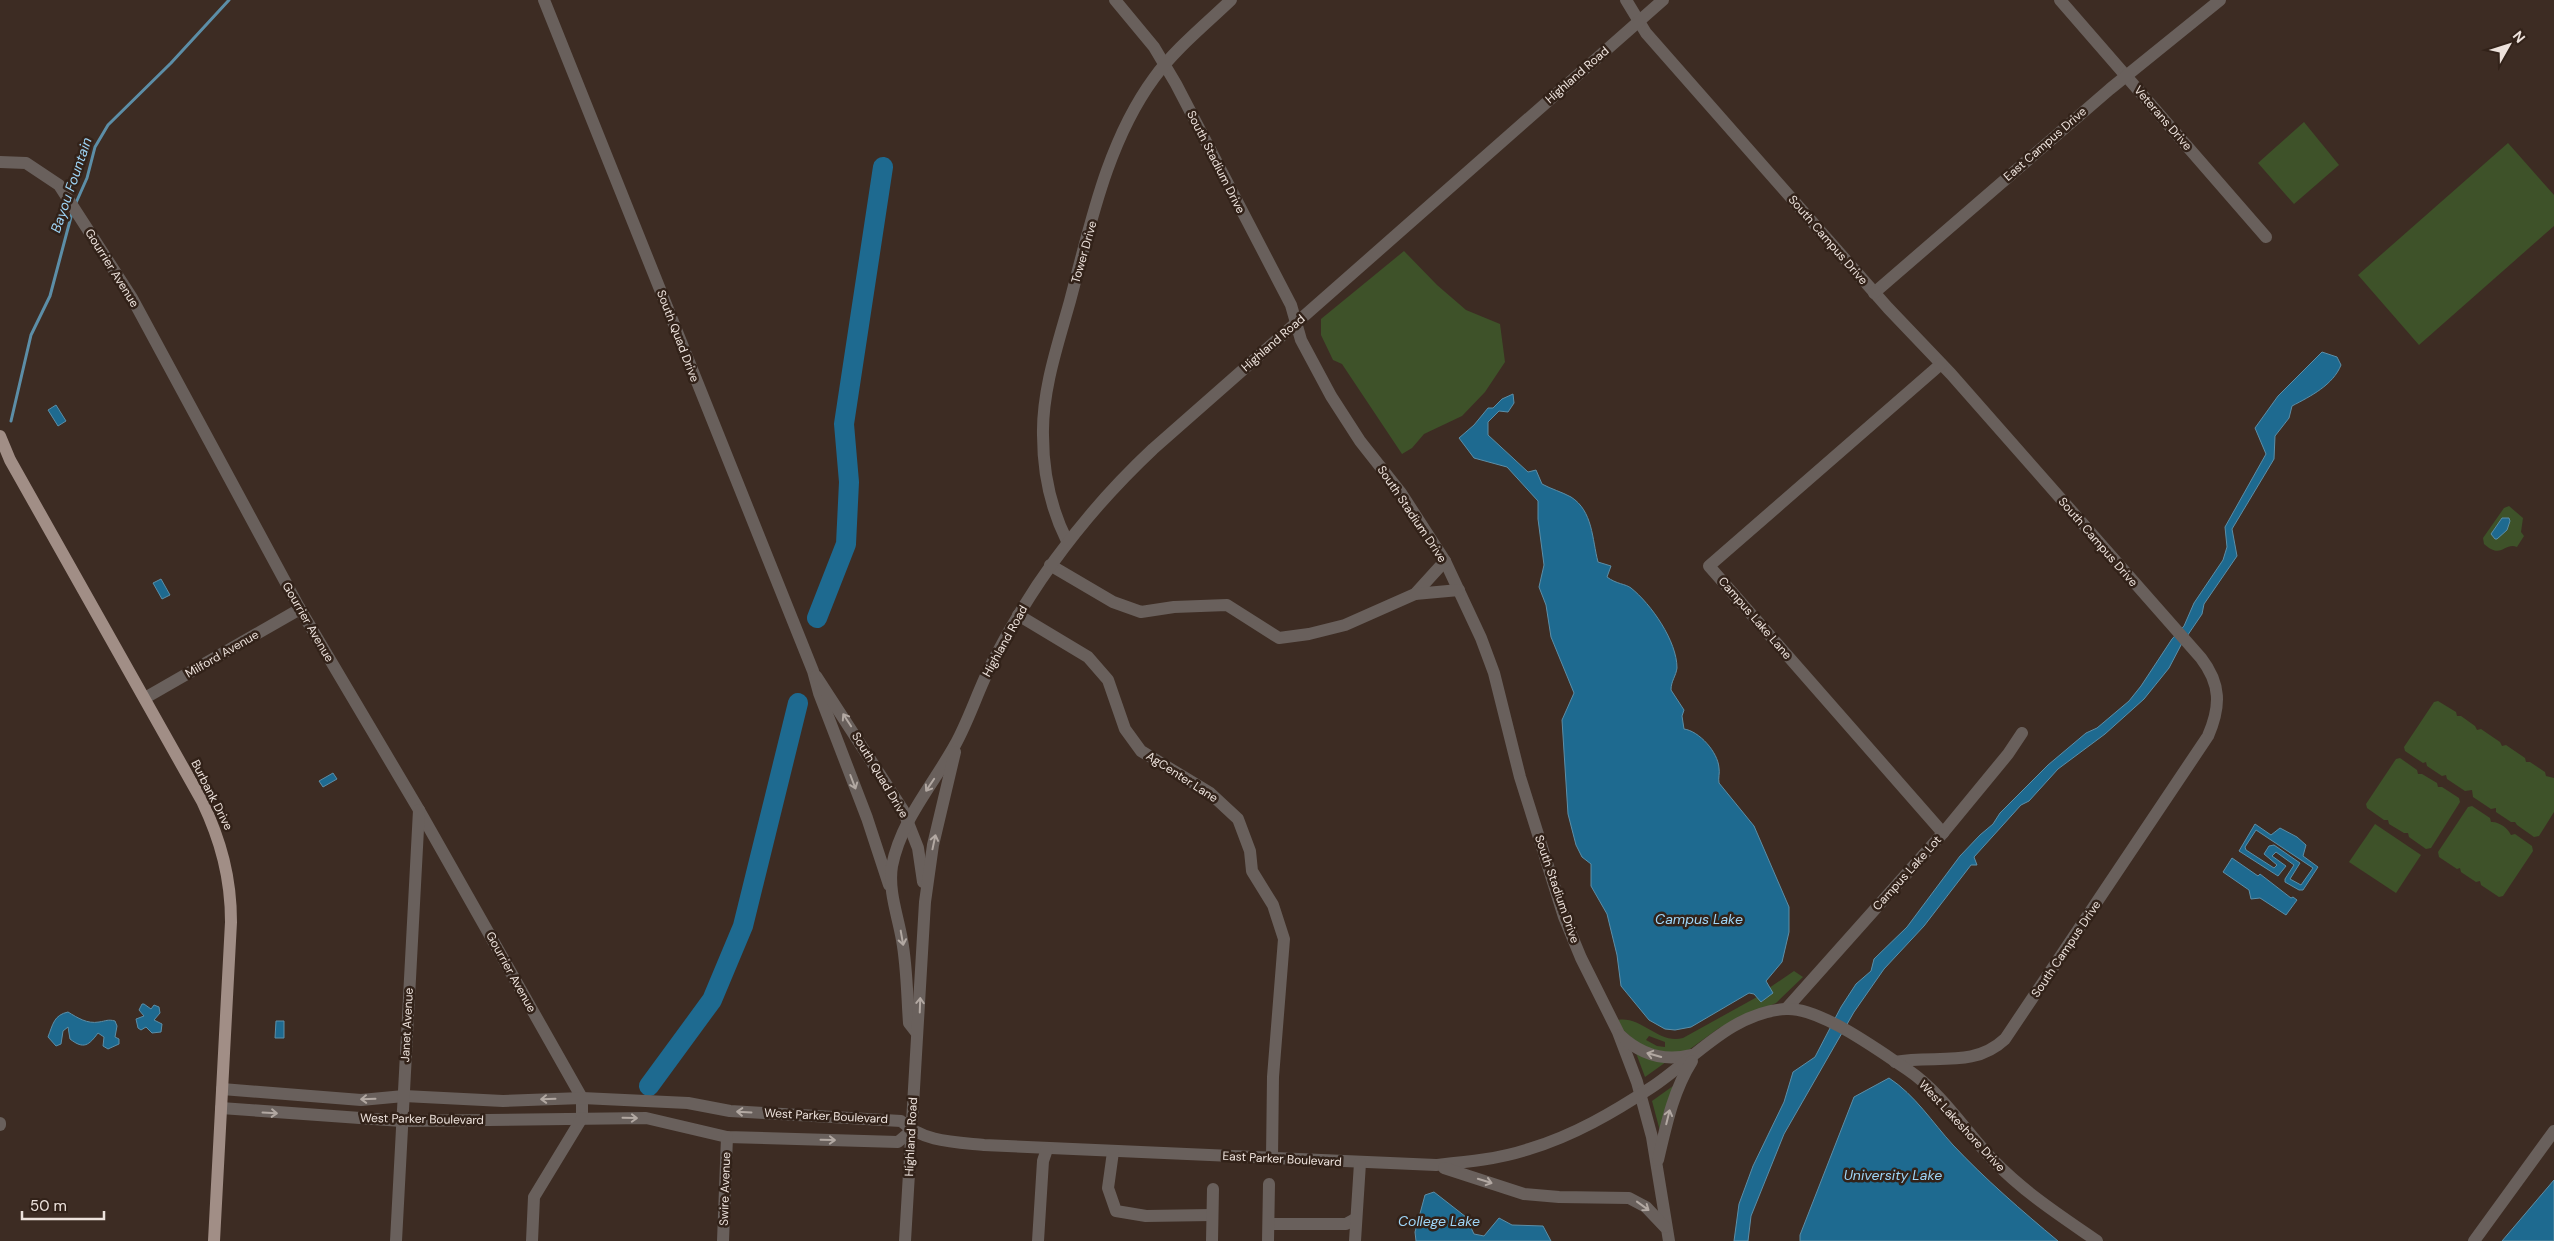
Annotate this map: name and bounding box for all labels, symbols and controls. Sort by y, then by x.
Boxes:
north arrow [2484,20,2534,70]
text: N [2509,27,2529,46]
street label: Highland Road [1542,43,1612,107]
street label: Veterans Drive [2130,82,2196,154]
street label: East Campus Drive [2000,103,2090,184]
street label: South Stadium Drive [1183,108,1249,216]
water label: Bayou Fountain [46,135,96,235]
street label: South Campus Drive [1785,192,1871,288]
street label: Tower Drive [1067,219,1101,285]
street label: Gourrier Avenue [81,226,143,311]
street label: South Quad Drive [653,288,703,385]
street label: Highland Road [1238,311,1308,375]
street label: South Stadium Drive [1374,462,1450,566]
street label: South Campus Drive [2055,494,2141,590]
street label: Campus Lake Lane [1715,573,1795,663]
street label: Gourrier Avenue [279,579,338,665]
street label: Highland Road [979,602,1031,680]
street label: Milford Avenue [182,626,262,682]
one-way arrow [842,713,852,727]
street label: South Quad Drive [848,729,912,821]
street label: AgCenter Lane [1143,748,1221,806]
street label: Burbank Drive [187,757,237,833]
one-way arrow [849,774,858,789]
one-way arrow [925,778,935,792]
street label: Campus Lake Lot [1869,832,1945,914]
street label: South Stadium Drive [1531,833,1583,945]
one-way arrow [930,834,939,850]
street label: South Campus Drive [2028,897,2104,1001]
water label: Campus Lake [1655,910,1743,928]
street label: Gourrier Avenue [482,929,540,1015]
one-way arrow [897,930,907,946]
street label: Janet Avenue [397,987,417,1063]
one-way arrow [915,997,925,1014]
one-way arrow [1646,1050,1662,1060]
street label: West Lakeshore Drive [1915,1077,2009,1175]
one-way arrow [540,1094,556,1104]
one-way arrow [361,1095,377,1104]
street label: Highland Road [901,1097,921,1177]
street label: West Parker Boulevard [764,1105,888,1127]
one-way arrow [737,1107,753,1116]
one-way arrow [262,1108,278,1117]
street label: West Parker Boulevard [360,1110,484,1128]
one-way arrow [1664,1110,1674,1126]
one-way arrow [622,1113,638,1123]
one-way arrow [820,1135,836,1145]
street label: East Parker Boulevard [1222,1148,1342,1170]
street label: Swire Avenue [716,1152,734,1226]
water label: University Lake [1844,1166,1942,1184]
one-way arrow [1477,1177,1493,1187]
scale bar [22,1188,105,1220]
text: 50 m [30,1196,67,1216]
one-way arrow [1636,1201,1650,1211]
water label: College Lake [1398,1212,1480,1230]

